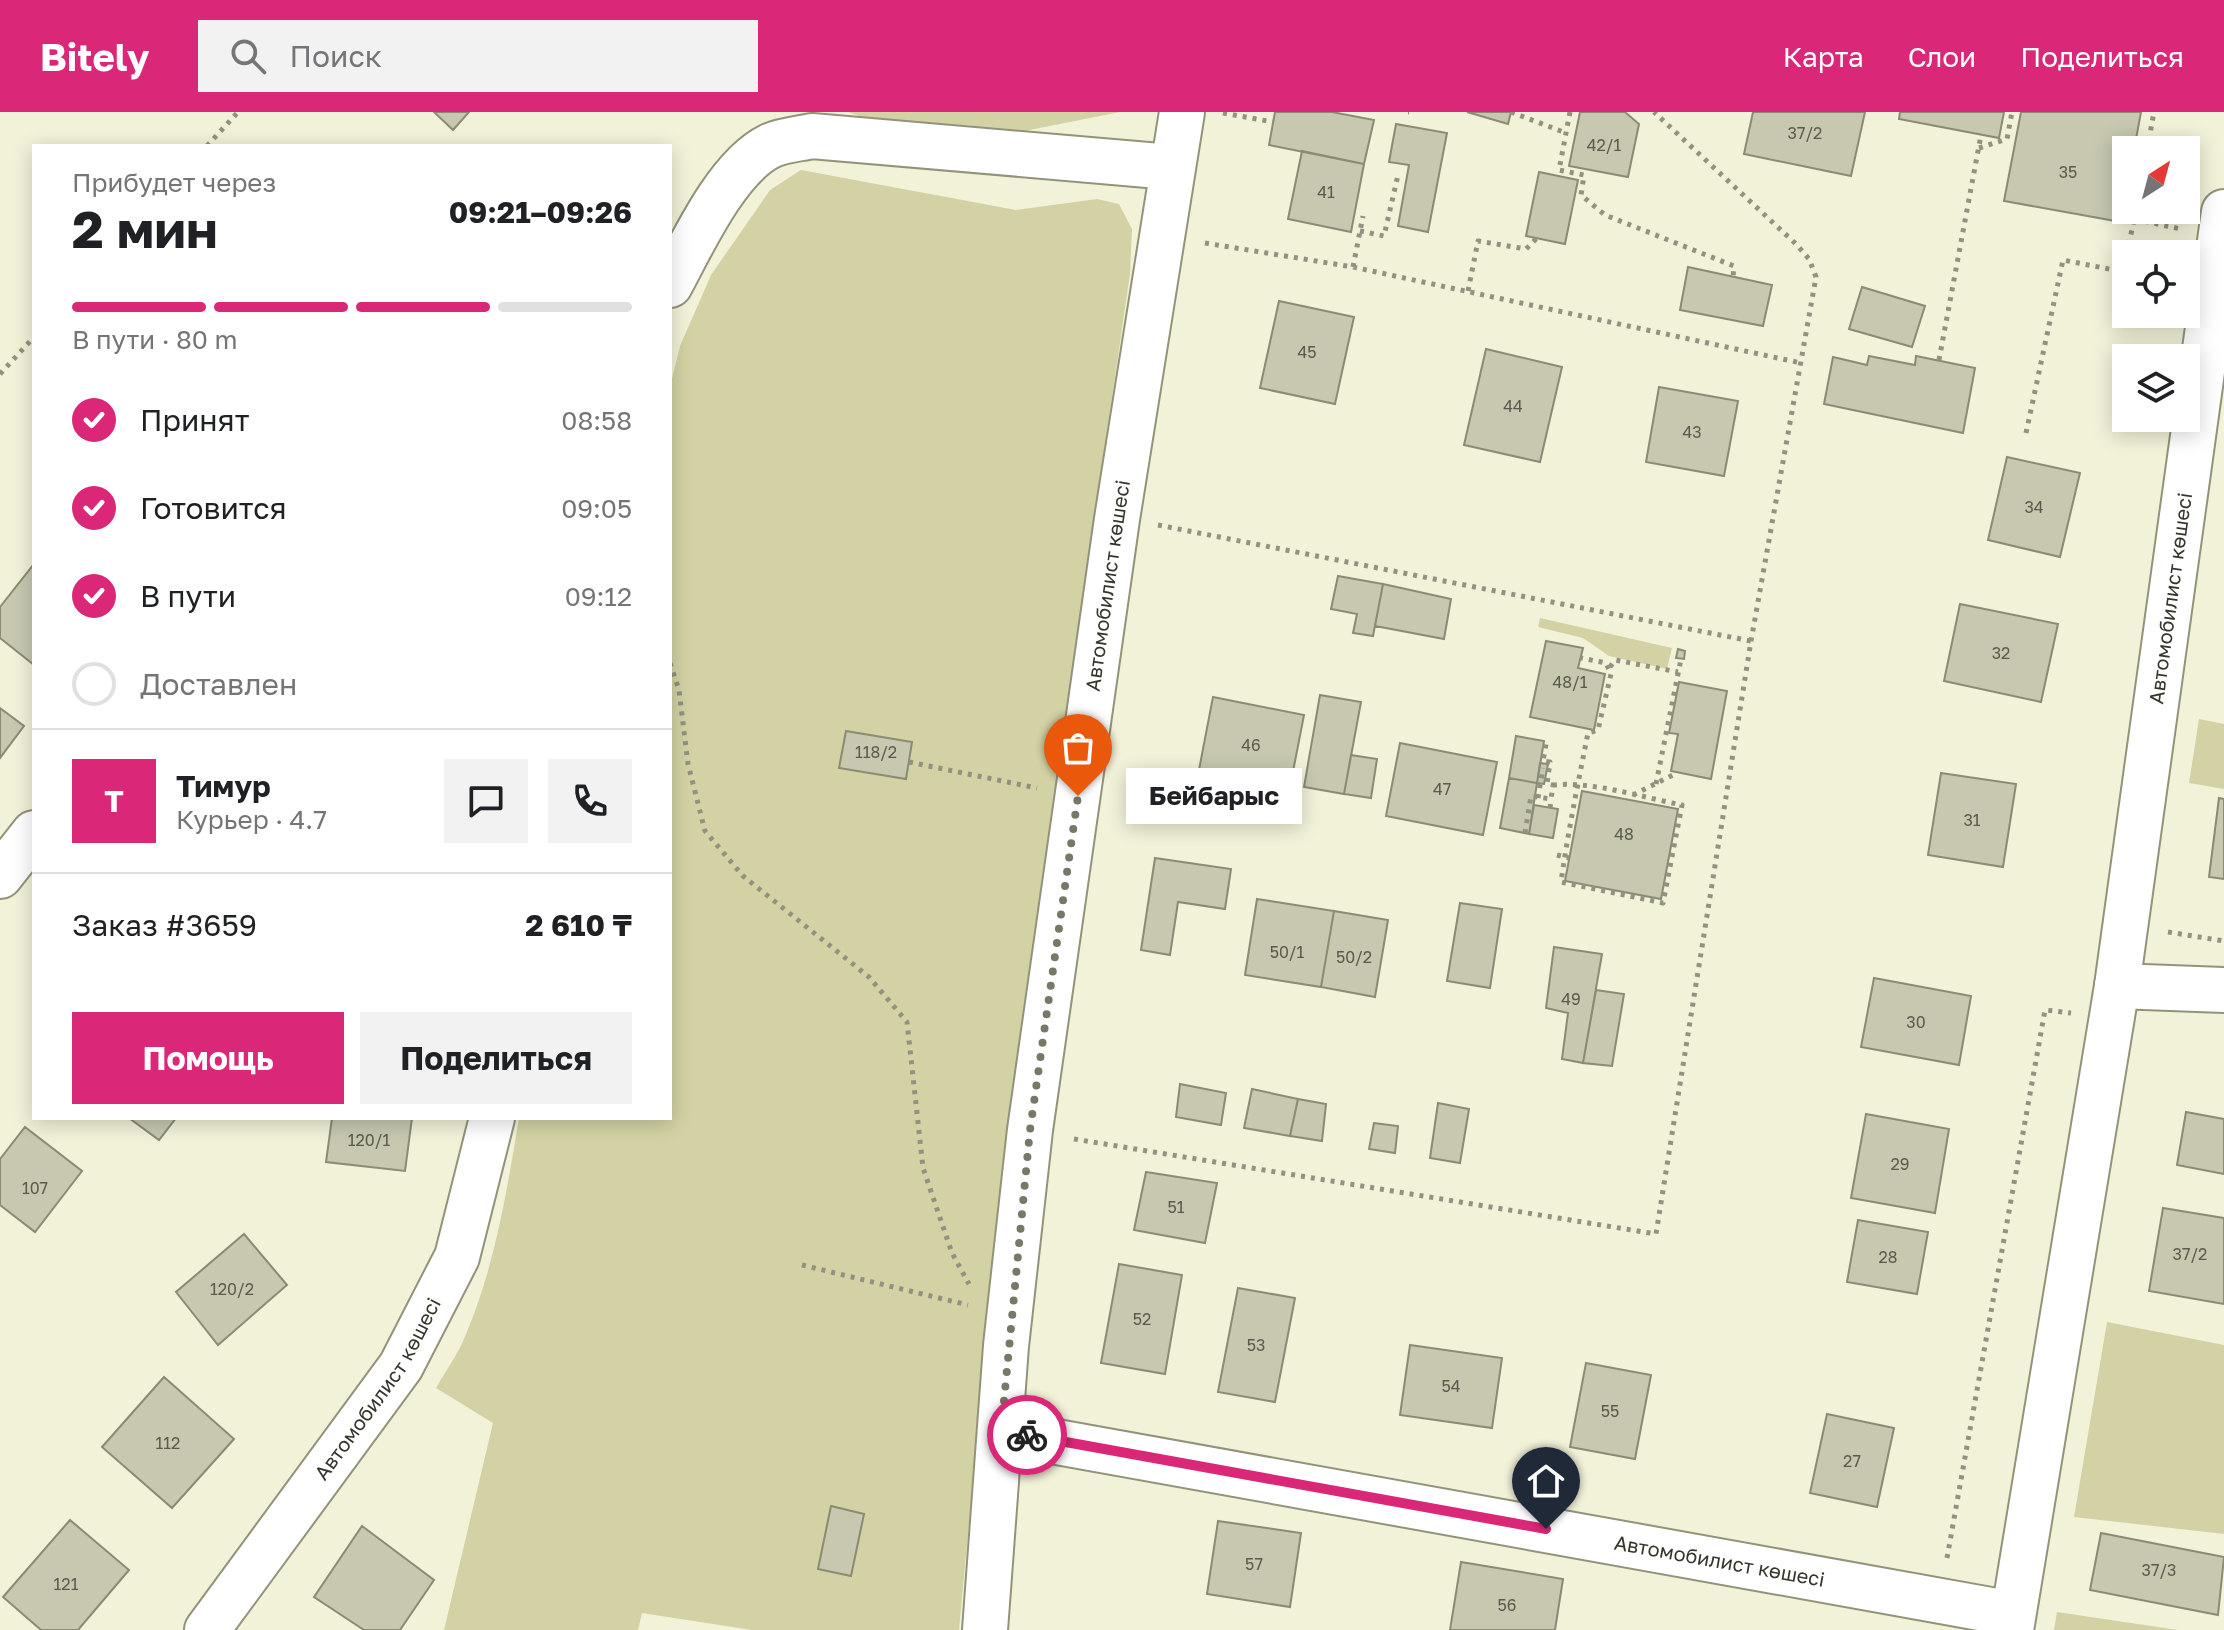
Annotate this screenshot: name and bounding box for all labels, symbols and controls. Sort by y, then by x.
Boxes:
search box [198,20,758,92]
text: Bitely [40,34,150,79]
icon: search [226,34,270,78]
text: Поиск [290,38,382,74]
text: Карта [1783,40,1864,73]
text: Слои [1908,40,1976,73]
text: Поделиться [2020,40,2184,73]
house number: 37/2 [1788,123,1822,143]
house number: 42/1 [1587,135,1621,155]
north arrow [2112,136,2200,224]
map controls [2112,136,2200,432]
house number: 35 [2059,162,2077,182]
text: Прибудет через [72,167,276,198]
house number: 41 [1317,182,1335,202]
text: 09:21–09:26 [449,194,632,230]
text: 2 мин [72,197,218,259]
button: locate [2112,240,2200,328]
text: В пути · 80 m [72,324,238,355]
house number: 45 [1297,342,1317,362]
button: layers [2112,344,2200,432]
house number: 44 [1503,396,1523,416]
icon: check [72,398,116,442]
text: Принят [140,402,249,438]
text: 08:58 [561,405,632,436]
house number: 43 [1682,422,1702,442]
street label: Автомобилист көшесі [1080,478,1134,693]
icon: check [72,486,116,530]
text: Готовится [140,490,287,526]
street label: Автомобилист көшесі [2143,491,2196,706]
text: 09:05 [561,493,632,524]
house number: 34 [2024,497,2044,517]
icon: check [72,574,116,618]
text: В пути [140,578,236,614]
text: 09:12 [565,581,632,612]
house number: 32 [1992,643,2010,663]
text: Доставлен [140,666,297,702]
house number: 48/1 [1553,672,1588,692]
pin [1044,714,1112,796]
icon: bag [1056,726,1100,770]
house number: 46 [1241,735,1261,755]
house number: 118/2 [855,742,897,762]
button: chat [444,759,528,843]
button: phone [548,759,632,843]
text: Тимур [176,768,271,804]
callout: Бейбарыс [1126,768,1302,824]
house number: 47 [1433,779,1451,799]
text: Бейбарыс [1149,780,1279,811]
text: Т [104,783,124,819]
text: Курьер · 4.7 [176,804,327,835]
house number: 31 [1963,810,1981,830]
house number: 48 [1614,824,1634,844]
text: Заказ #3659 [72,907,257,943]
text: 2 610 ₸ [525,907,632,943]
house number: 50/1 [1270,942,1305,962]
house number: 50/2 [1336,947,1372,967]
house number: 49 [1561,989,1581,1009]
button: Помощь [72,1012,344,1104]
button: Поделиться [360,1012,632,1104]
house number: 30 [1906,1012,1926,1032]
house number: 120/1 [348,1130,390,1150]
house number: 29 [1891,1154,1909,1174]
house number: 107 [22,1178,48,1198]
house number: 51 [1167,1197,1185,1217]
house number: 37/2 [2173,1244,2207,1264]
house number: 28 [1878,1247,1898,1267]
house number: 120/2 [210,1279,254,1299]
street label: Автомобилист көшесі [309,1293,445,1484]
house number: 52 [1133,1309,1151,1329]
house number: 53 [1247,1335,1265,1355]
house number: 54 [1441,1376,1461,1396]
courier [987,1395,1067,1475]
house number: 55 [1601,1401,1619,1421]
icon: bike [1005,1413,1049,1457]
house number: 112 [156,1433,180,1453]
pin [1512,1447,1580,1529]
house number: 27 [1843,1451,1861,1471]
icon: home [1524,1459,1568,1503]
street label: Автомобилист көшесі [1612,1530,1827,1591]
house number: 57 [1245,1554,1263,1574]
house number: 37/3 [2142,1560,2176,1580]
house number: 121 [54,1574,79,1594]
house number: 56 [1498,1595,1516,1615]

